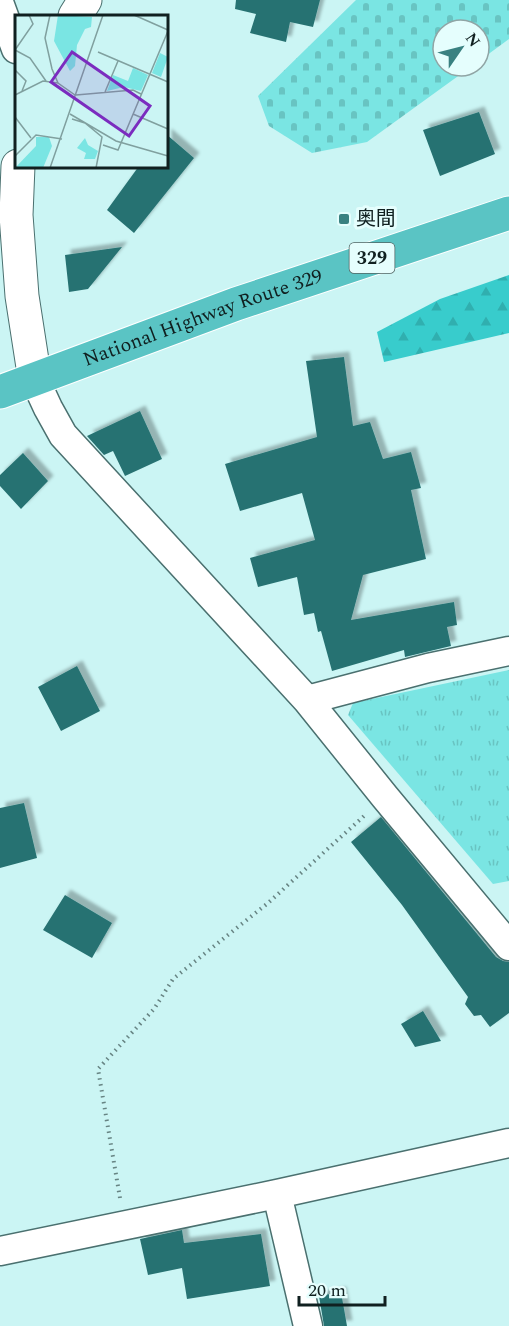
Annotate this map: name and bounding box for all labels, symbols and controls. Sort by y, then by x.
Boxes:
inset map [15,15,168,168]
north arrow [431,18,491,78]
text: N [459,28,486,52]
place label: 奥間 [356,204,396,234]
marker: 奥間 [337,212,351,226]
road number: 329 [350,243,394,273]
street label: National Highway Route 329 [79,261,327,375]
scale bar [299,1269,384,1307]
text: 20 m [308,1277,346,1304]

